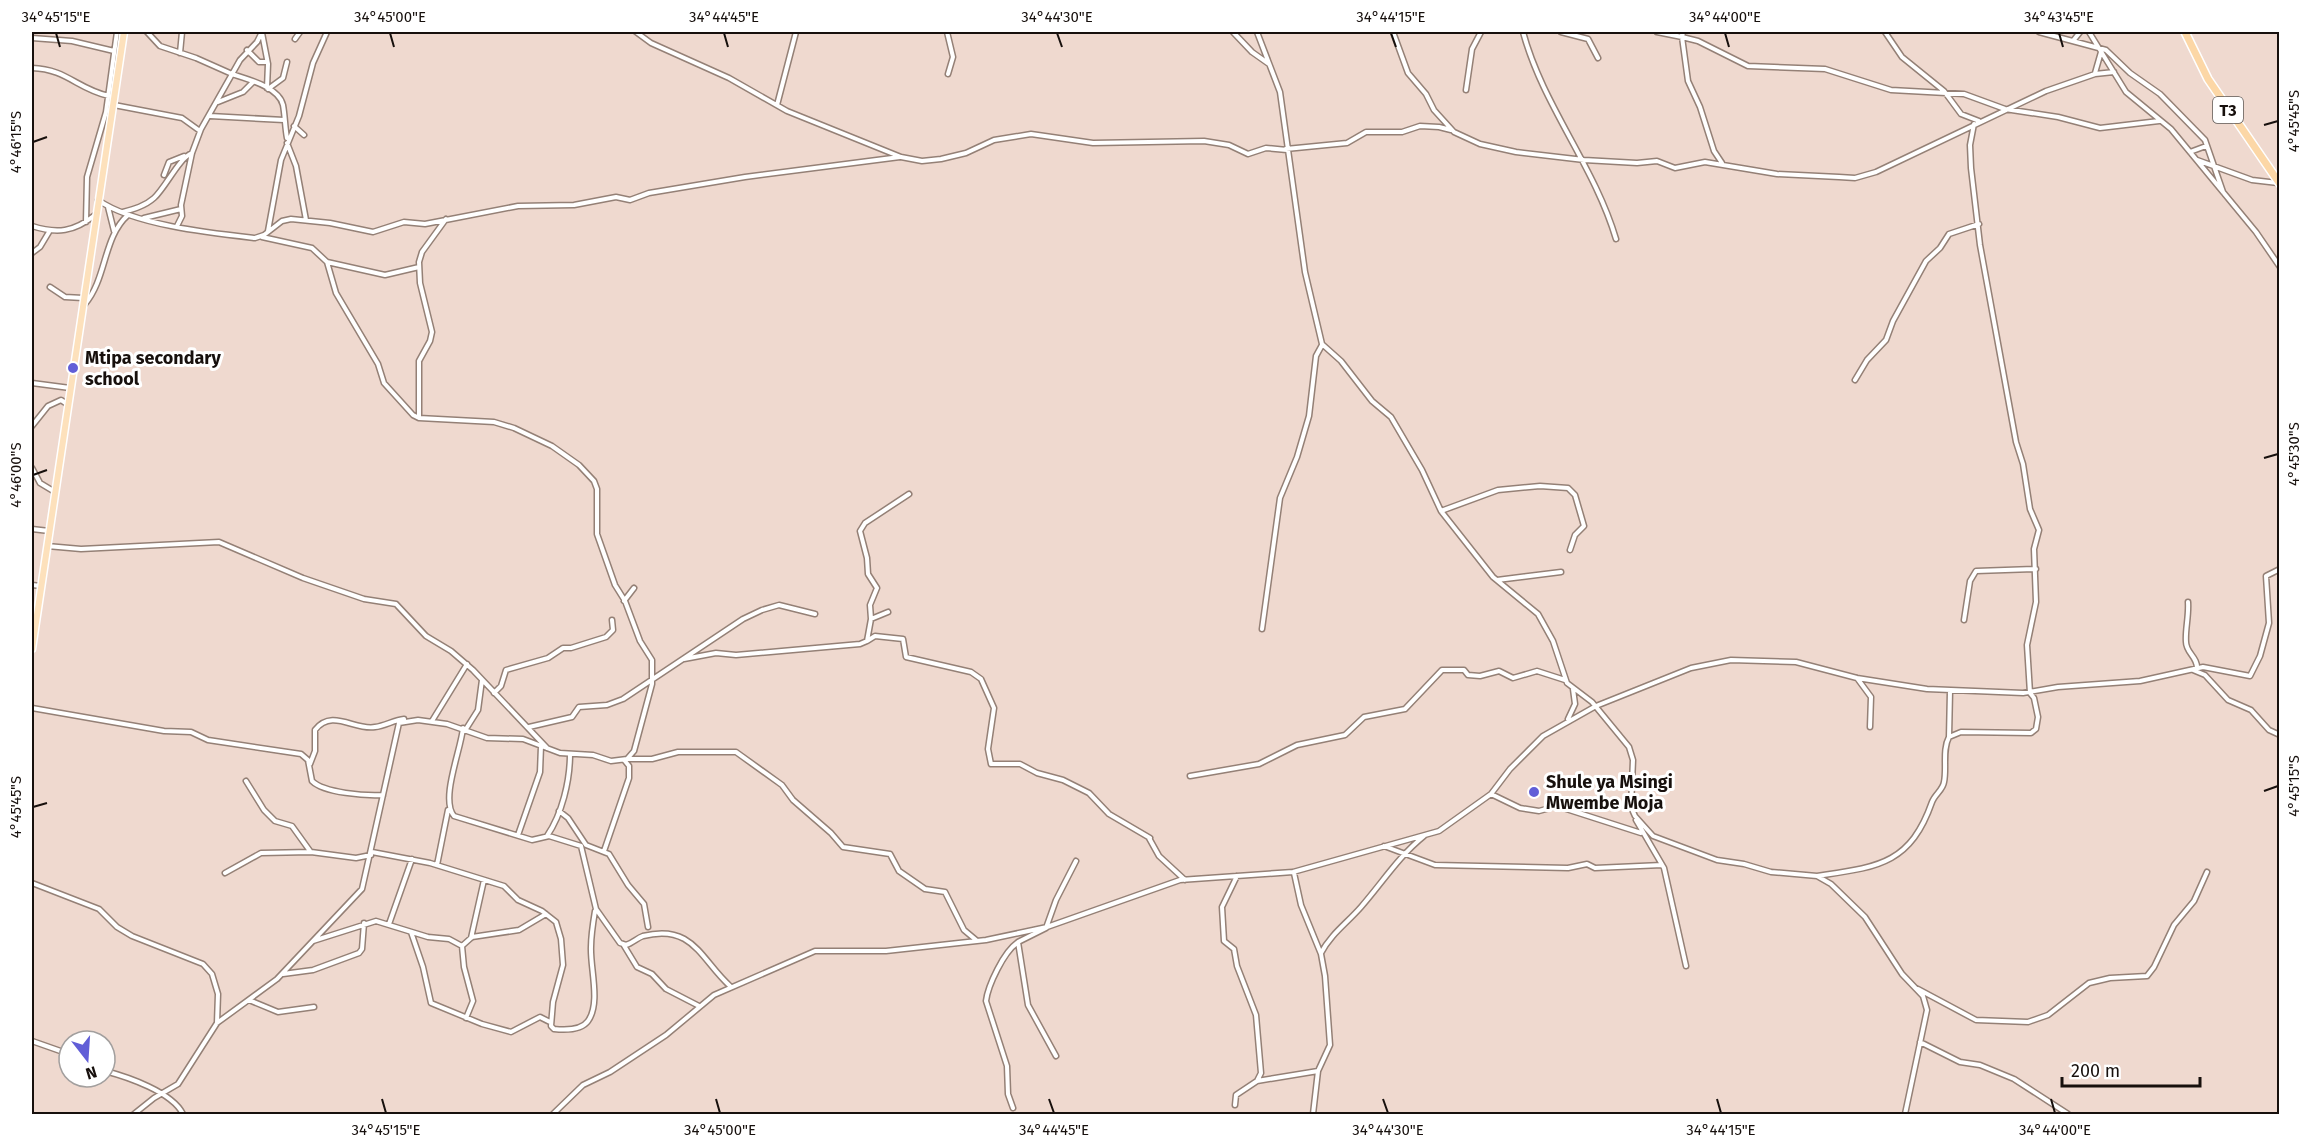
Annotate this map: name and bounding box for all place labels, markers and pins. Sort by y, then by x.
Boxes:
place label: Mtipa secondary school [85,347,222,390]
marker: Mtipa secondary school [66,361,80,375]
place label: Shule ya Msingi Mwembe Moja [1546,771,1673,814]
marker: Shule ya Msingi Mwembe Moja [1527,785,1541,799]

